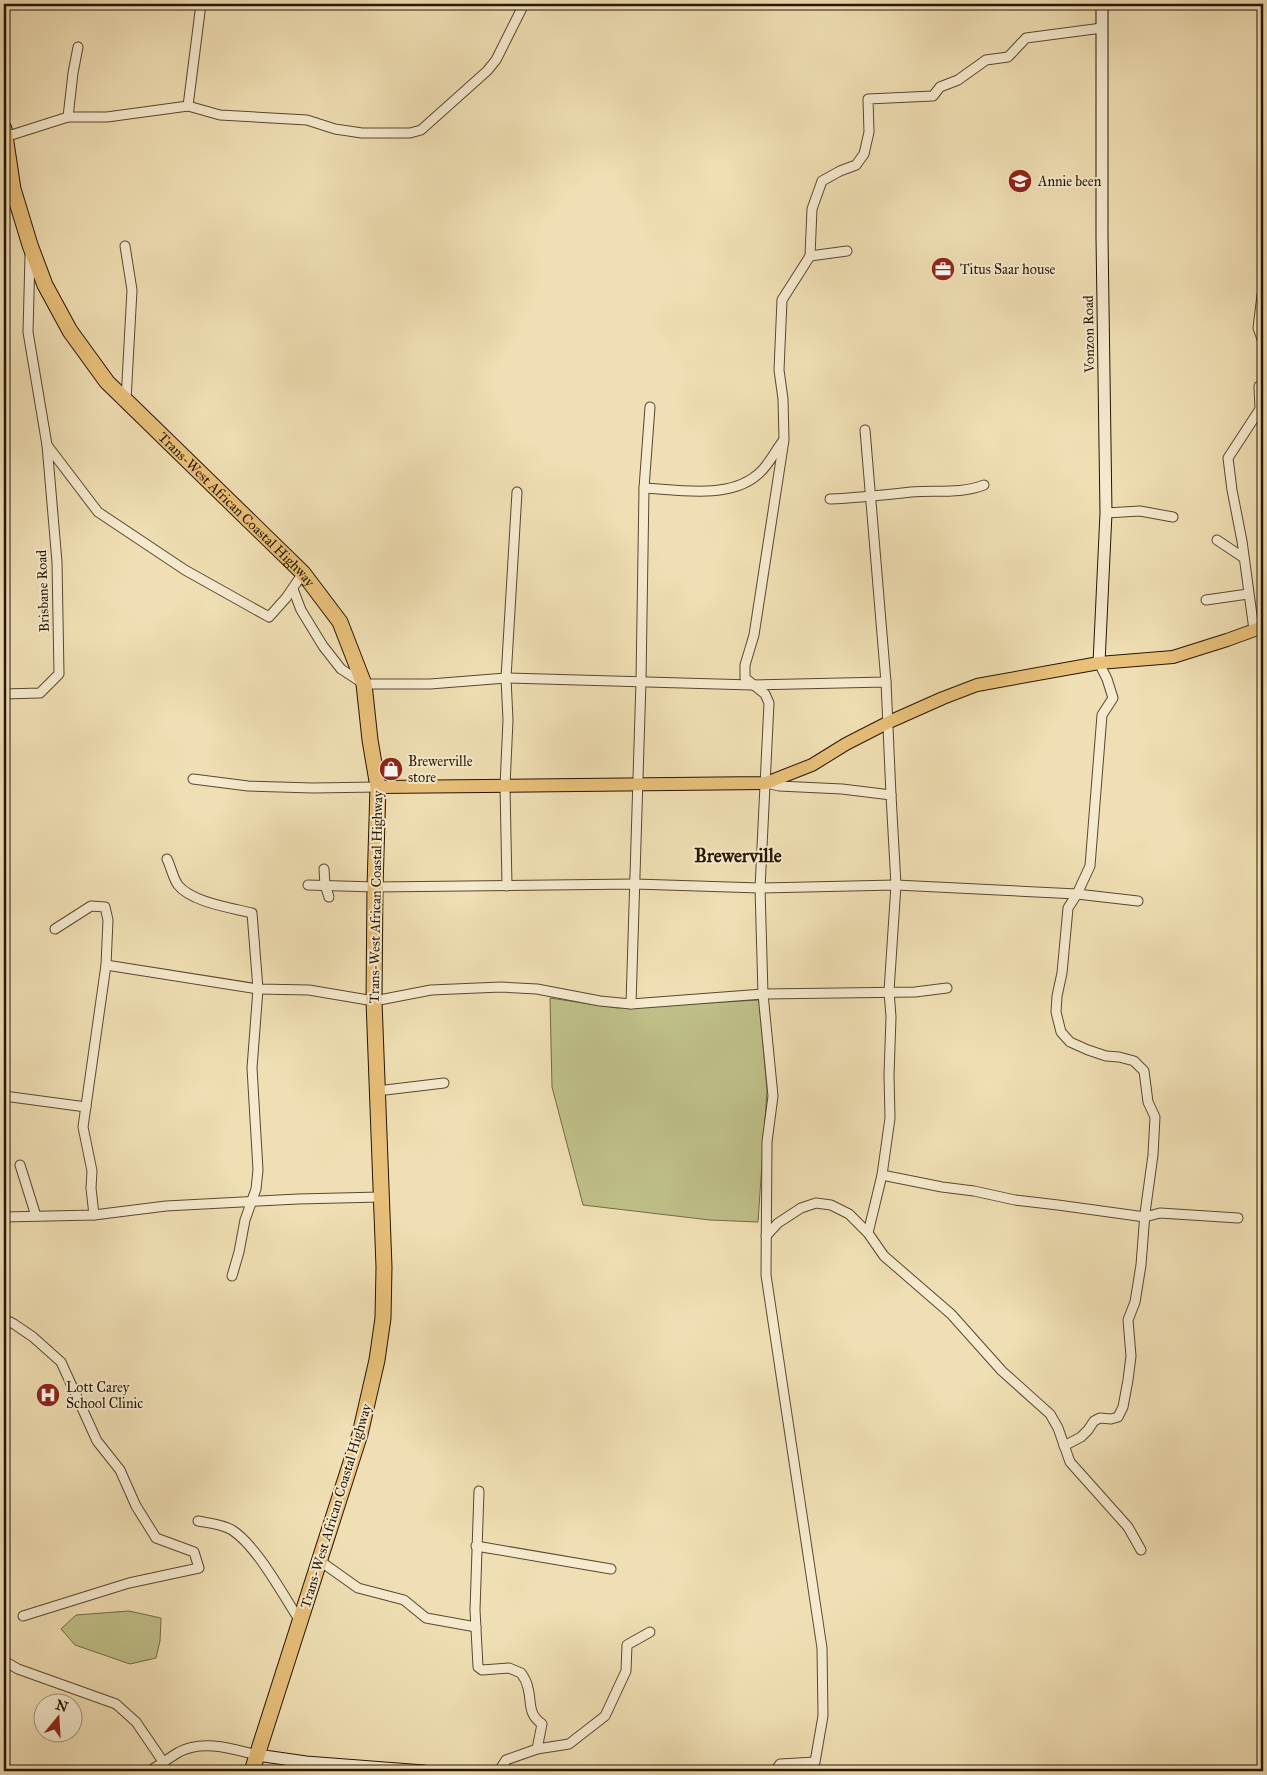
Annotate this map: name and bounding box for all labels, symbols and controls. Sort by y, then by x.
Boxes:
school or university icon: Annie been [1007,168,1033,194]
place label: Annie been [1037,173,1102,190]
office icon: Titus Saar house [930,256,956,282]
place label: Titus Saar house [960,261,1056,278]
street label: Vonzon Road [1080,295,1098,374]
street label: Trans-West African Coastal Highway [155,428,319,590]
street label: Brisbane Road [33,550,53,632]
place label: Brewerville store [408,753,473,786]
shop icon: Brewerville store [378,756,404,782]
street label: Trans-West African Coastal Highway [366,790,386,1004]
district label: Brewerville [694,844,782,867]
place label: Lott Carey School Clinic [66,1379,143,1412]
hospital icon: Lott Carey School Clinic [35,1382,61,1408]
street label: Trans-West African Coastal Highway [297,1401,375,1610]
north arrow [32,1692,82,1742]
text: N [54,1696,70,1716]

